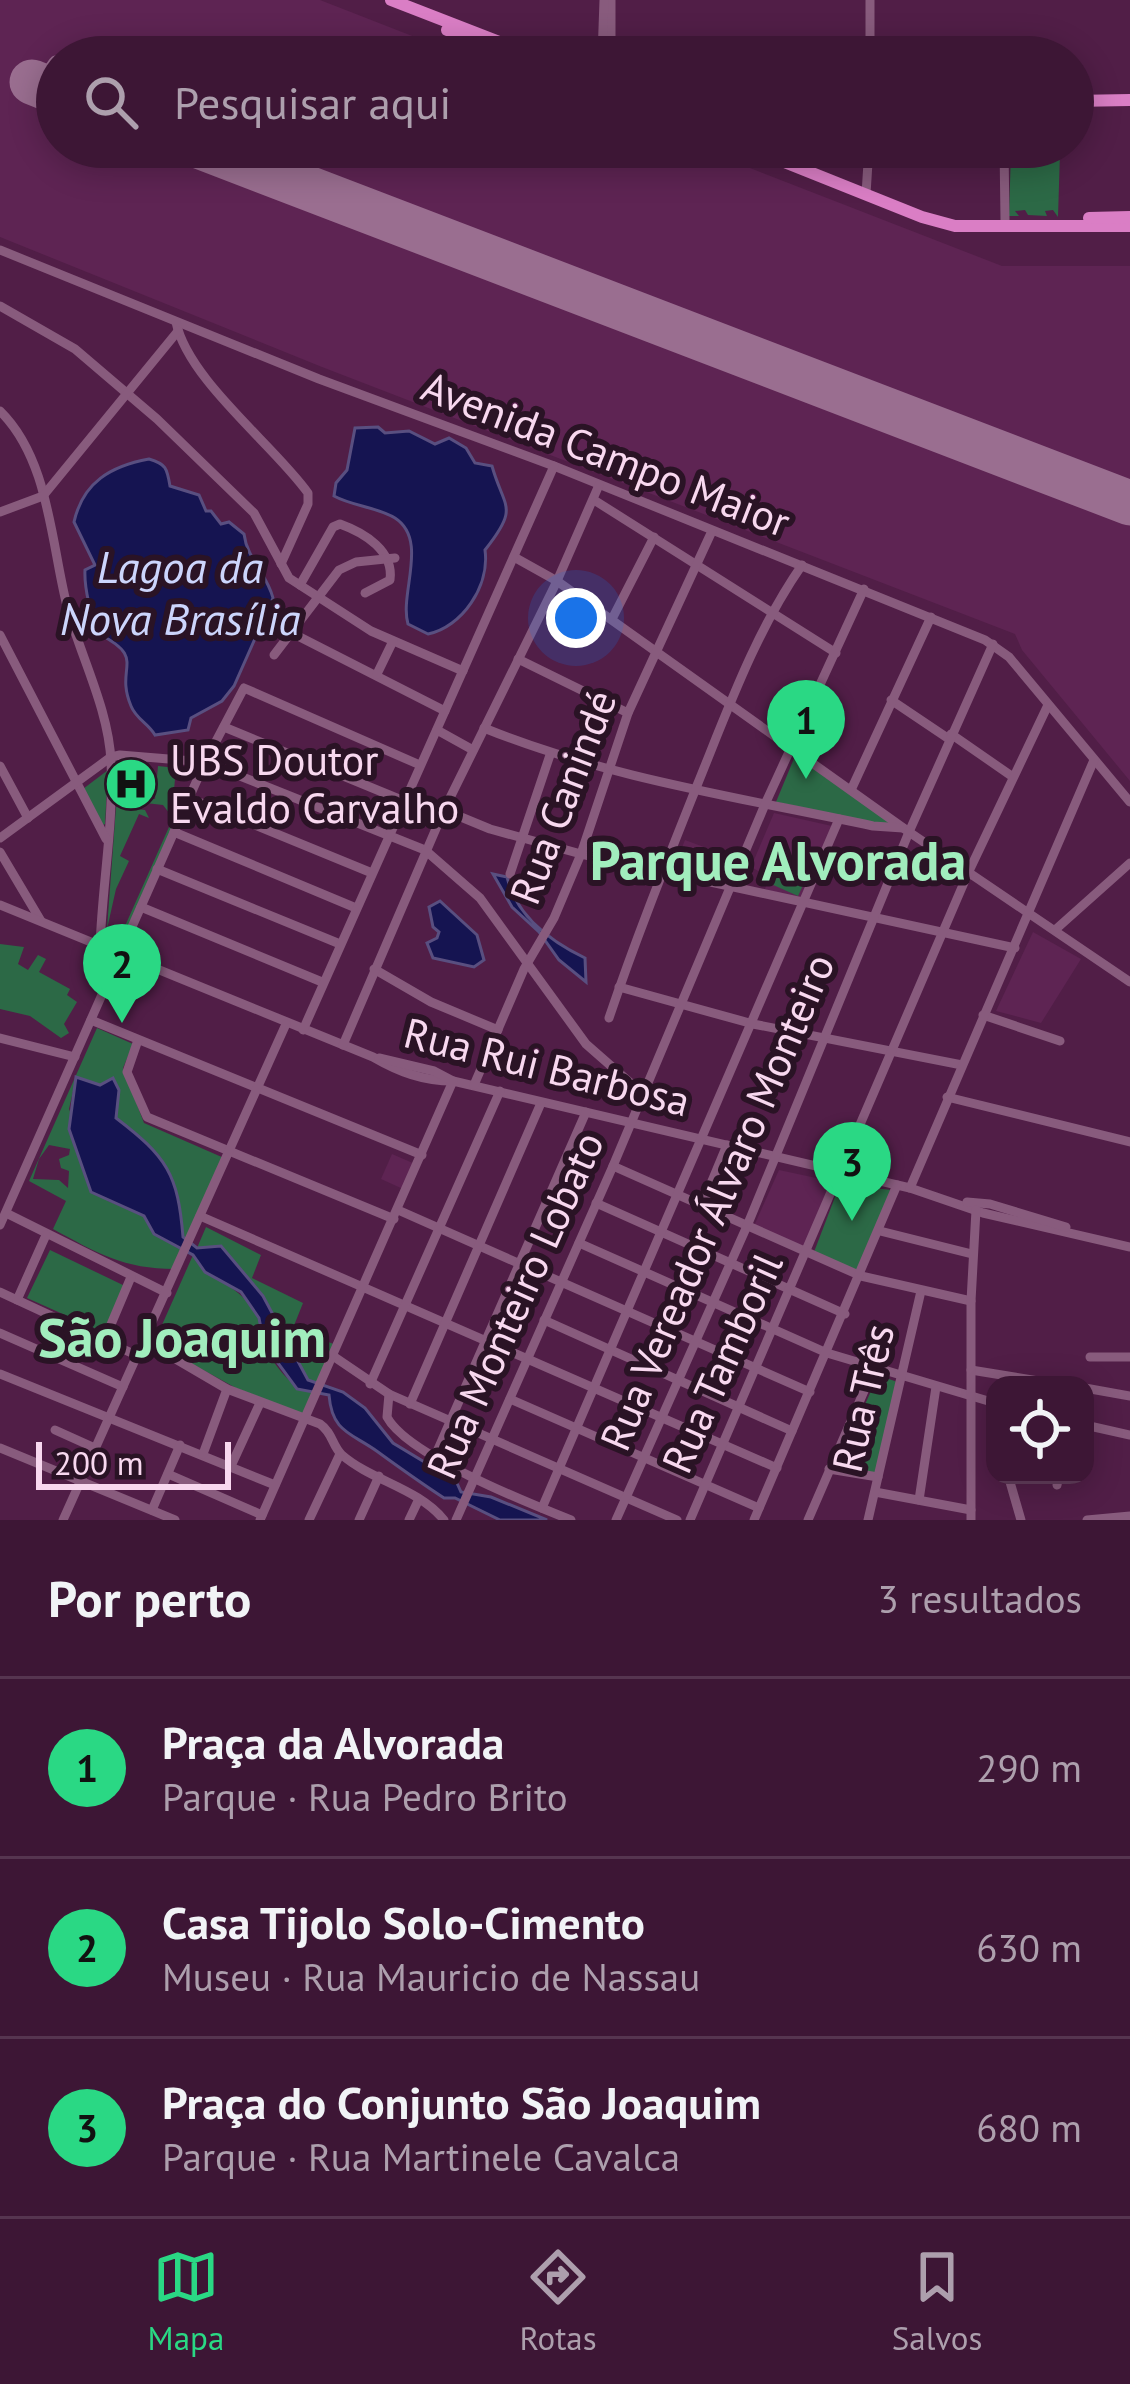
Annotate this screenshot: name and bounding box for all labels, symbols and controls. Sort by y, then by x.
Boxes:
search box [36,36,1094,168]
icon: search [78,69,144,135]
text: Pesquisar aqui [174,73,451,131]
street label: Avenida Campo Maior [414,358,798,549]
water label: Lagoa da Nova Brasília [60,537,300,647]
your location [546,588,606,648]
pin: 1 [767,680,845,779]
street label: Rua Canindé [497,682,628,911]
place label: UBS Doutor Evaldo Carvalho [170,732,459,835]
hospital icon: UBS Doutor Evaldo Carvalho [103,756,159,812]
district label: Parque Alvorada [590,825,966,895]
pin: 2 [83,924,161,1023]
street label: Rua Vereador Álvaro Monteiro [587,945,846,1458]
street label: Rua Rui Barbosa [399,1004,696,1129]
pin: 3 [813,1122,891,1221]
street label: Rua Monteiro Lobato [413,1123,616,1487]
street label: Rua Tamboril [649,1244,794,1481]
district label: São Joaquim [38,1302,326,1372]
street label: Rua Três [819,1319,906,1477]
map controls [986,1376,1094,1484]
button: locate [986,1376,1094,1484]
scale bar [36,1436,231,1489]
text: 200 m [54,1441,144,1484]
text: Por perto [48,1565,251,1631]
text: 3 resultados [878,1573,1082,1624]
text: Praça da Alvorada [162,1713,504,1771]
text: 1 [76,1742,98,1793]
text: 290 m [976,1742,1082,1793]
text: Parque · Rua Pedro Brito [162,1771,568,1822]
text: Casa Tijolo Solo-Cimento [162,1893,645,1951]
text: 2 [76,1922,98,1973]
text: 630 m [976,1922,1082,1973]
text: Museu · Rua Mauricio de Nassau [162,1951,700,2002]
text: Praça do Conjunto São Joaquim [162,2073,761,2131]
text: 3 [76,2102,98,2153]
text: 680 m [976,2102,1082,2153]
text: Parque · Rua Martinele Cavalca [162,2131,680,2182]
tab: Mapa [148,2244,224,2359]
tab: Rotas [519,2244,597,2359]
tab: Salvos [892,2244,982,2359]

